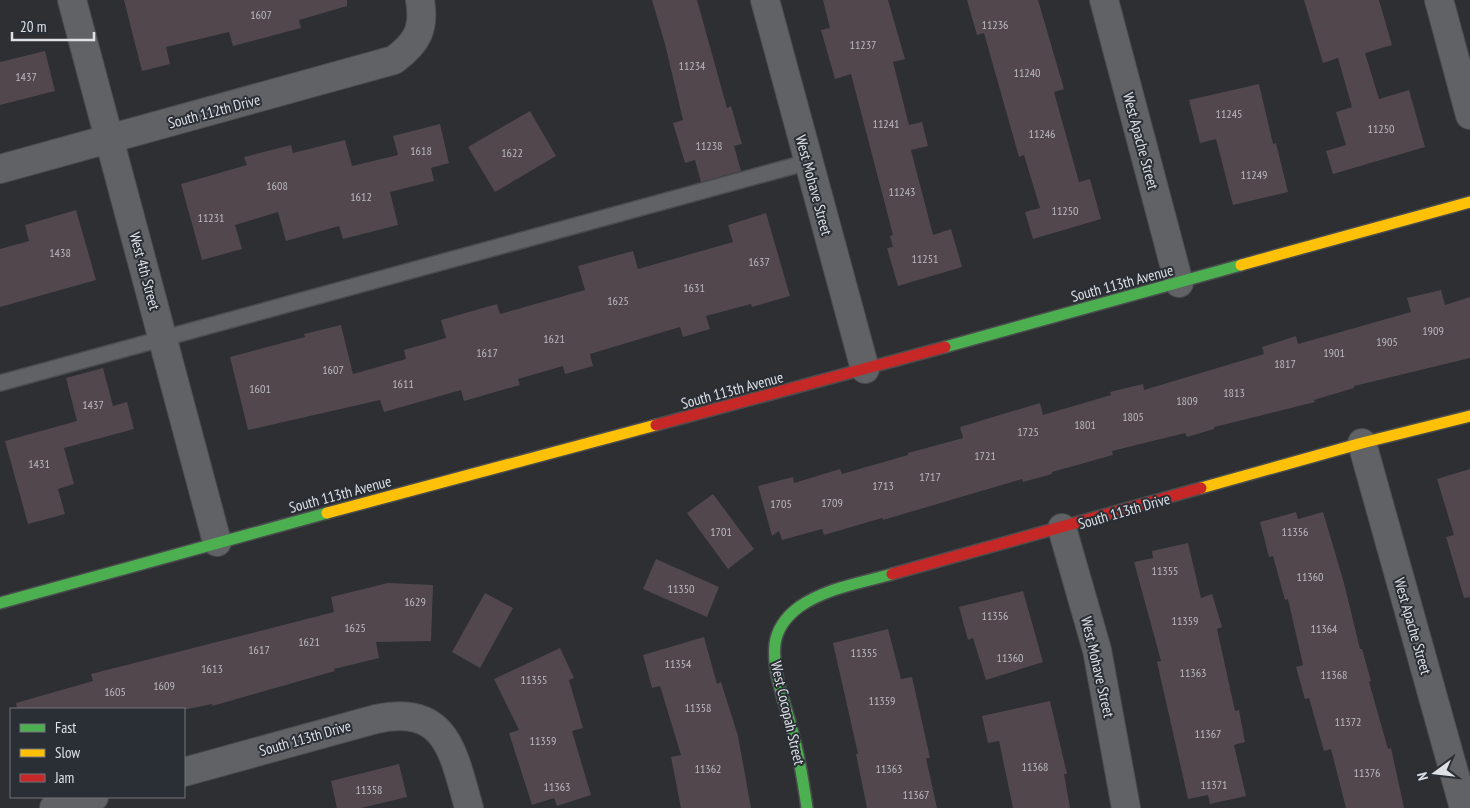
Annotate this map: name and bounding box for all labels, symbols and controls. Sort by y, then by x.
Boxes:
house number: 1607 [250,7,272,22]
scale bar [12,10,95,42]
text: 20 m [20,17,46,36]
house number: 11236 [981,17,1009,32]
house number: 11237 [849,37,877,52]
house number: 11234 [678,58,706,73]
house number: 11240 [1013,65,1041,80]
house number: 1437 [15,69,37,84]
street label: South 112th Drive [166,90,262,132]
street label: West Apache Street [1119,90,1163,192]
house number: 11245 [1215,106,1243,121]
house number: 11241 [872,116,900,131]
house number: 11250 [1367,121,1395,136]
house number: 11246 [1028,126,1056,141]
street label: West Mohave Street [791,133,837,237]
house number: 11238 [695,138,723,153]
house number: 1618 [410,143,432,158]
house number: 1622 [501,145,523,160]
house number: 11249 [1240,167,1268,182]
house number: 1608 [266,178,288,193]
house number: 11243 [888,184,916,199]
house number: 1612 [350,189,372,204]
house number: 11250 [1051,203,1079,218]
house number: 11231 [197,210,225,225]
street label: West 4th Street [125,230,165,312]
house number: 1438 [49,245,71,260]
house number: 11251 [911,251,939,266]
house number: 1637 [748,254,770,269]
street label: South 113th Avenue [1069,260,1175,306]
house number: 1631 [683,280,705,295]
house number: 1625 [607,293,629,308]
house number: 1909 [1422,323,1444,338]
house number: 1621 [543,331,565,346]
house number: 1905 [1376,334,1398,349]
house number: 1617 [476,345,498,360]
house number: 1901 [1323,345,1345,360]
house number: 1817 [1274,356,1296,371]
house number: 1607 [322,362,344,377]
street label: South 113th Avenue [679,367,785,413]
house number: 1611 [392,376,414,391]
house number: 1601 [249,381,271,396]
house number: 1813 [1223,385,1245,400]
house number: 1809 [1176,393,1198,408]
house number: 1437 [82,397,104,412]
house number: 1805 [1122,409,1144,424]
house number: 1801 [1074,417,1096,432]
house number: 1725 [1017,424,1039,439]
house number: 1721 [974,448,996,463]
house number: 1431 [28,456,50,471]
house number: 1717 [919,469,941,484]
street label: South 113th Avenue [287,471,393,517]
house number: 1713 [872,478,894,493]
street label: South 113th Drive [1076,489,1172,533]
house number: 1709 [821,495,843,510]
house number: 1705 [770,496,792,511]
house number: 1701 [710,524,732,539]
house number: 11356 [1281,524,1309,539]
house number: 11355 [1151,563,1179,578]
house number: 11360 [1296,569,1324,584]
street label: West Apache Street [1390,575,1436,677]
house number: 11350 [667,581,695,596]
house number: 1629 [404,594,426,609]
house number: 11356 [981,608,1009,623]
house number: 11359 [1171,613,1199,628]
street label: West Mohave Street [1077,615,1119,719]
house number: 1625 [344,620,366,635]
house number: 11364 [1310,621,1338,636]
house number: 1621 [298,634,320,649]
house number: 1617 [248,642,270,657]
house number: 11355 [850,645,878,660]
house number: 11360 [996,650,1024,665]
house number: 11354 [664,656,692,671]
street label: West Cocopah Street [767,659,809,767]
house number: 1613 [201,661,223,676]
house number: 11363 [1179,665,1207,680]
house number: 11368 [1320,667,1348,682]
house number: 11355 [520,672,548,687]
house number: 1609 [153,678,175,693]
house number: 1605 [104,684,126,699]
house number: 11359 [868,693,896,708]
house number: 11358 [684,700,712,715]
legend [10,708,185,798]
house number: 11372 [1334,714,1362,729]
street label: South 113th Drive [257,716,353,760]
text: Fast [55,718,76,737]
house number: 11367 [1194,726,1222,741]
house number: 11359 [529,733,557,748]
text: Slow [55,743,80,762]
north arrow [1410,748,1460,798]
house number: 11368 [1021,759,1049,774]
house number: 11362 [694,761,722,776]
house number: 11363 [875,761,903,776]
house number: 11376 [1353,765,1381,780]
text: Jam [54,768,74,787]
text: N [1413,770,1432,782]
house number: 11371 [1200,777,1228,792]
house number: 11363 [543,779,571,794]
house number: 11358 [355,782,383,797]
house number: 11367 [902,787,930,802]

